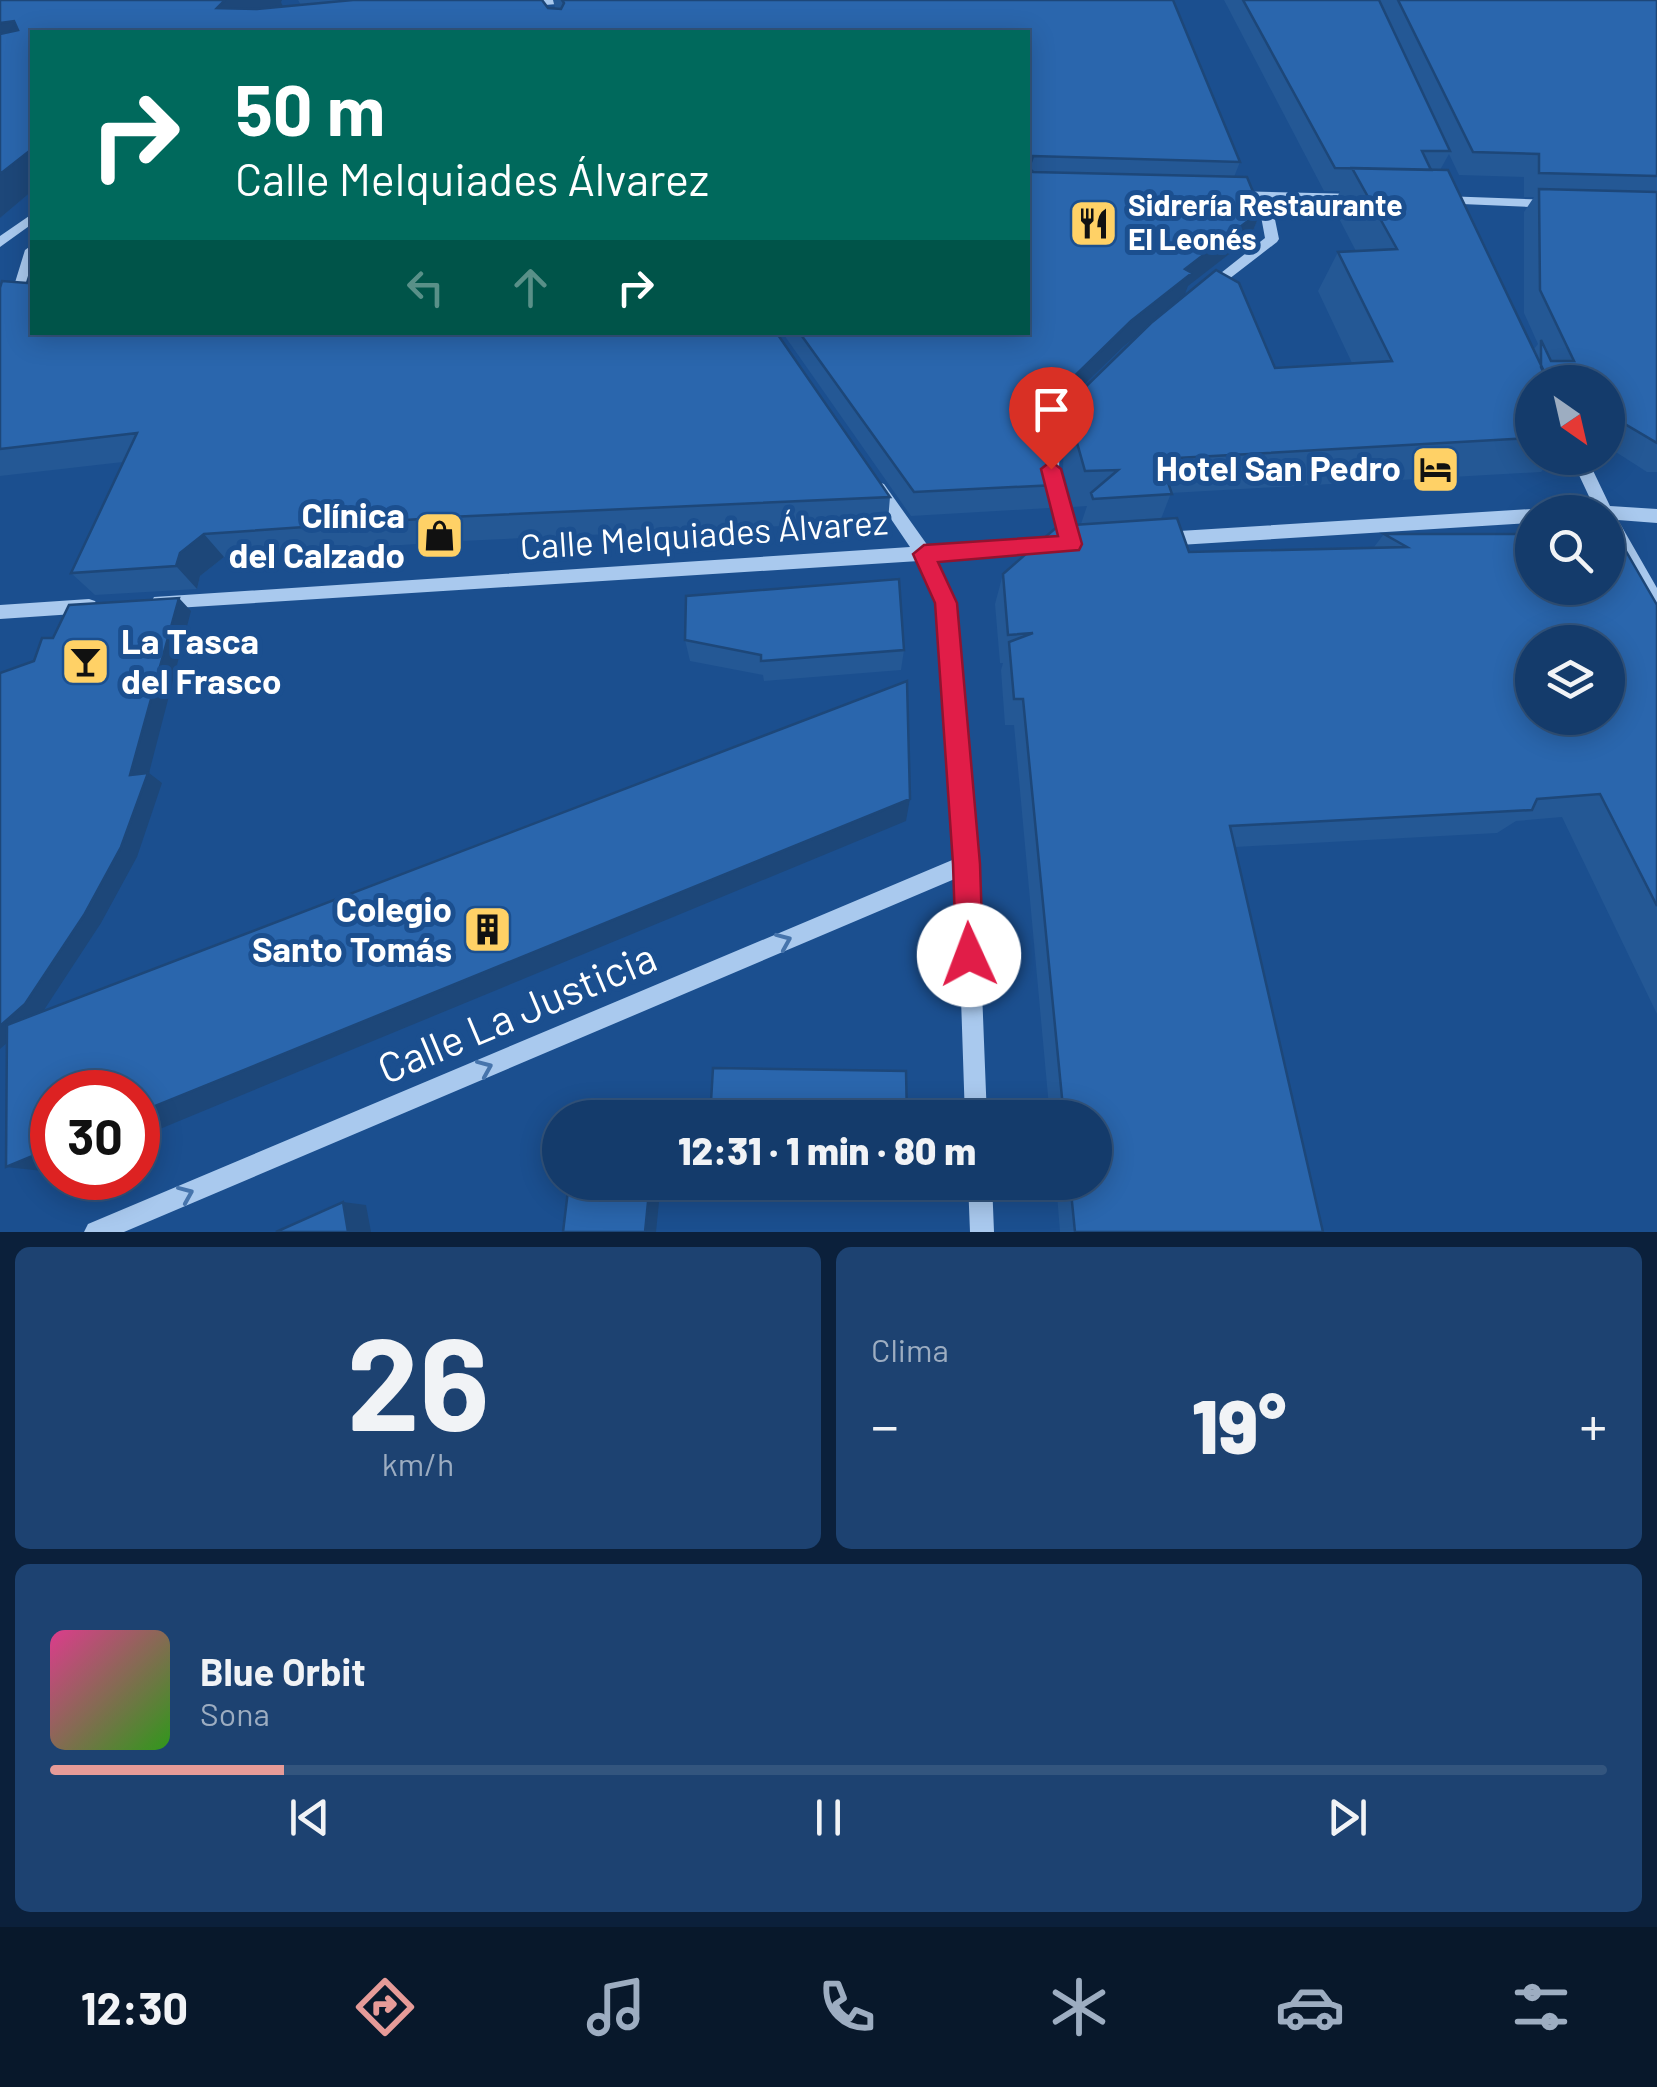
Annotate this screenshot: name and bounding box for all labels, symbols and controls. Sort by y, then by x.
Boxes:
text: 50 m [235,66,385,150]
icon: right [70,70,200,200]
text: Calle Melquiades Álvarez [235,151,709,205]
place label: Sidrería Restaurante El Leonés [1128,186,1403,256]
restaurant icon: Sidrería Restaurante El Leonés [1067,197,1119,249]
icon: left [398,260,453,315]
icon: ahead [503,260,558,315]
icon: right [608,260,663,315]
north arrow [1515,365,1625,475]
map controls [1515,365,1625,735]
pin [1009,367,1094,470]
icon: arrive [1024,382,1079,437]
hotel icon: Hotel San Pedro [1410,443,1462,495]
place label: Hotel San Pedro [1156,446,1401,488]
place label: Clínica del Calzado [228,493,405,575]
button: search [1515,495,1625,605]
street label: Calle Melquiades Álvarez [518,499,889,567]
shop icon: Clínica del Calzado [414,510,466,562]
place label: La Tasca del Frasco [121,619,281,701]
button: layers [1515,625,1625,735]
bar icon: La Tasca del Frasco [60,636,112,688]
place label: Colegio Santo Tomás [252,887,452,969]
position arrow [917,903,1021,1007]
building icon: Colegio Santo Tomás [461,904,513,956]
street label: Calle La Justicia [370,930,663,1092]
one-way arrow [774,933,792,953]
one-way arrow [475,1059,493,1079]
speed limit sign: 30 [30,1070,160,1200]
text: 12:31 · 1 min · 80 m [678,1127,976,1173]
one-way arrow [175,1186,193,1206]
text: 26 [347,1301,489,1457]
text: Clima [871,1330,949,1368]
text: 19° [1192,1379,1286,1469]
text: − [871,1391,899,1457]
text: + [1579,1391,1607,1457]
text: km/h [382,1444,454,1482]
text: Blue Orbit [200,1648,366,1694]
text: Sona [200,1694,270,1732]
icon: previous [282,1790,337,1845]
icon: pause [801,1790,856,1845]
icon: next [1320,1790,1375,1845]
icon: directions [350,1972,420,2042]
icon: music [581,1972,651,2042]
icon: phone [812,1972,882,2042]
icon: climate [1044,1972,1114,2042]
icon: car [1275,1972,1345,2042]
icon: filters [1506,1972,1576,2042]
text: 12:30 [81,1980,188,2034]

